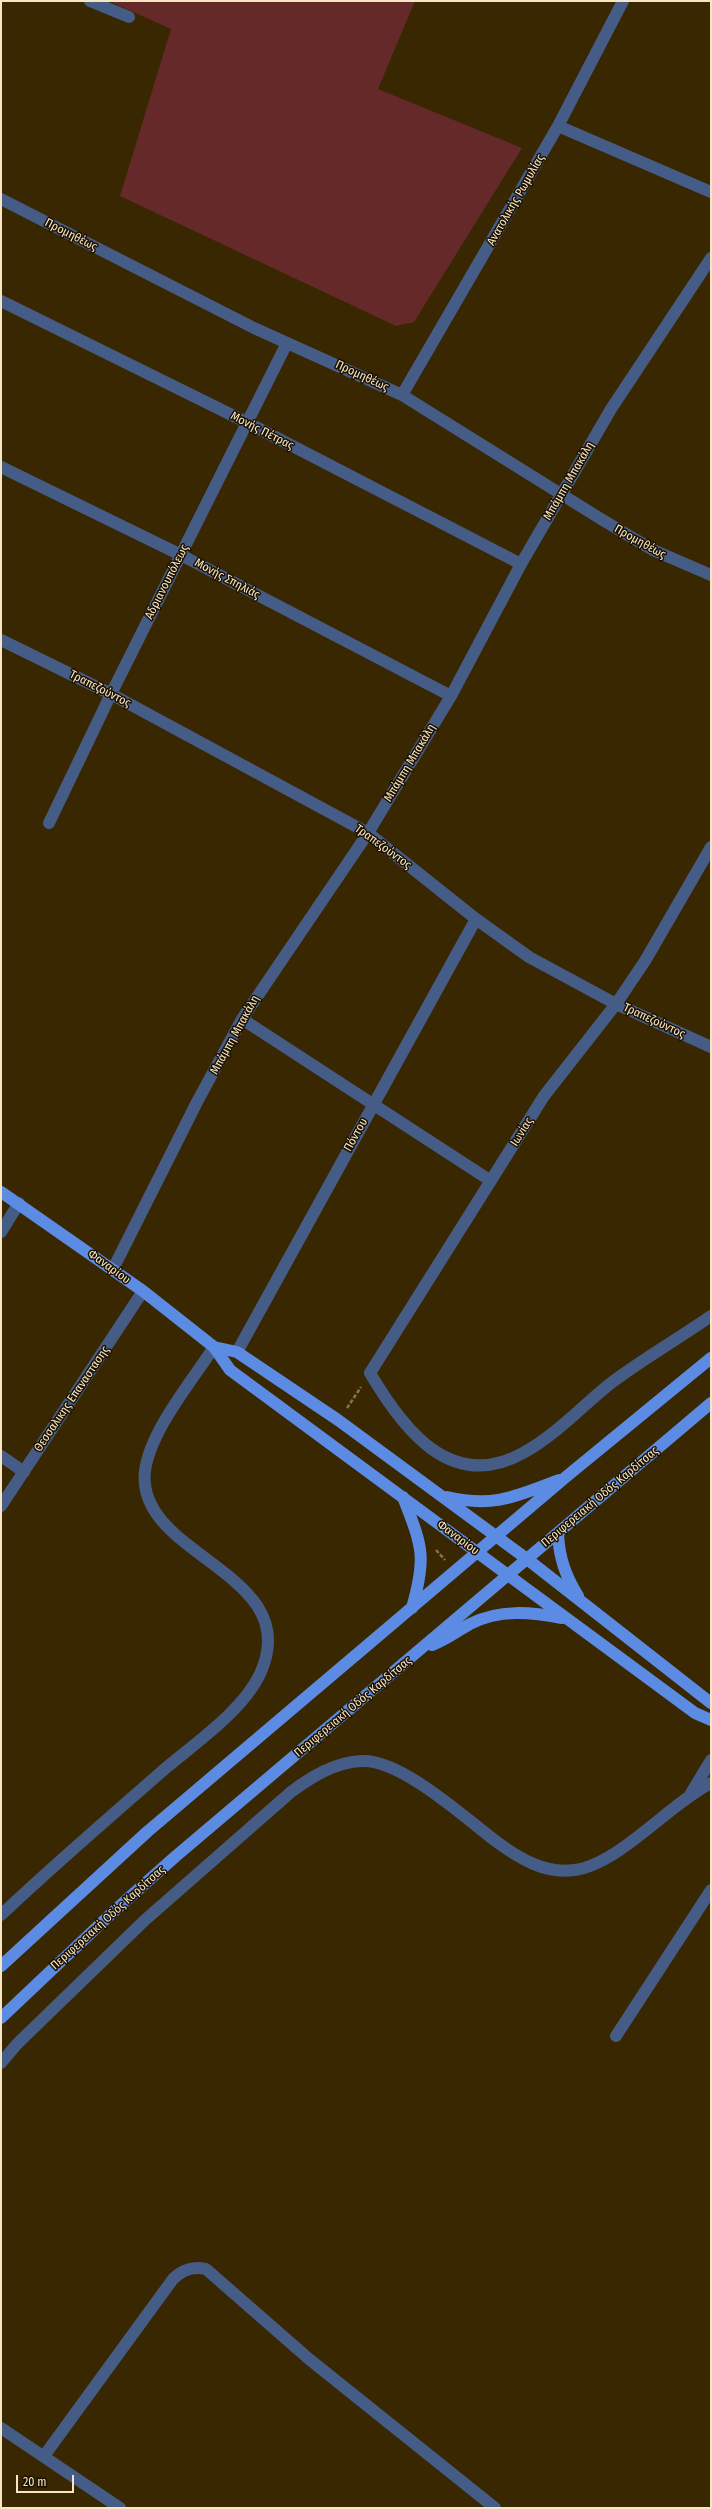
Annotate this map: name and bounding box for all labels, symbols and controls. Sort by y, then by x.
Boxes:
street label: Ανατολικής Ρωμυλίας [484,152,548,248]
street label: Προμηθέως [42,216,100,254]
street label: Προμηθέως [333,357,391,395]
street label: Μονής Πέτρας [228,409,296,453]
street label: Μπάμπη Μπακάλη [541,439,597,523]
street label: Προμηθέως [612,522,668,562]
street label: Αδριανουπόλεως [142,542,192,622]
street label: Μονής Σπηλιάς [192,556,262,602]
street label: Τραπεζούντος [67,667,133,711]
street label: Μπάμπη Μπακάλη [381,721,439,805]
street label: Τραπεζούντος [352,822,414,872]
street label: Μπάμπη Μπακάλη [207,993,263,1077]
street label: Τραπεζούντος [621,1000,687,1042]
street label: Ιωνίας [508,1115,536,1149]
street label: Πόντου [341,1116,371,1154]
street label: Φαναρίου [85,1247,133,1287]
street label: Θεσσαλικης Επαναστασης [31,1343,113,1455]
street label: Περιφερειακή Οδός Καρδίτσας [538,1444,662,1550]
street label: Φαναρίου [434,1518,482,1558]
street label: Περιφερειακή Οδός Καρδίτσας [291,1654,415,1760]
street label: Περιφερειακή Οδός Καρδίτσας [48,1863,168,1973]
scale bar [18,2467,76,2493]
text: 20 m [23,2475,47,2489]

